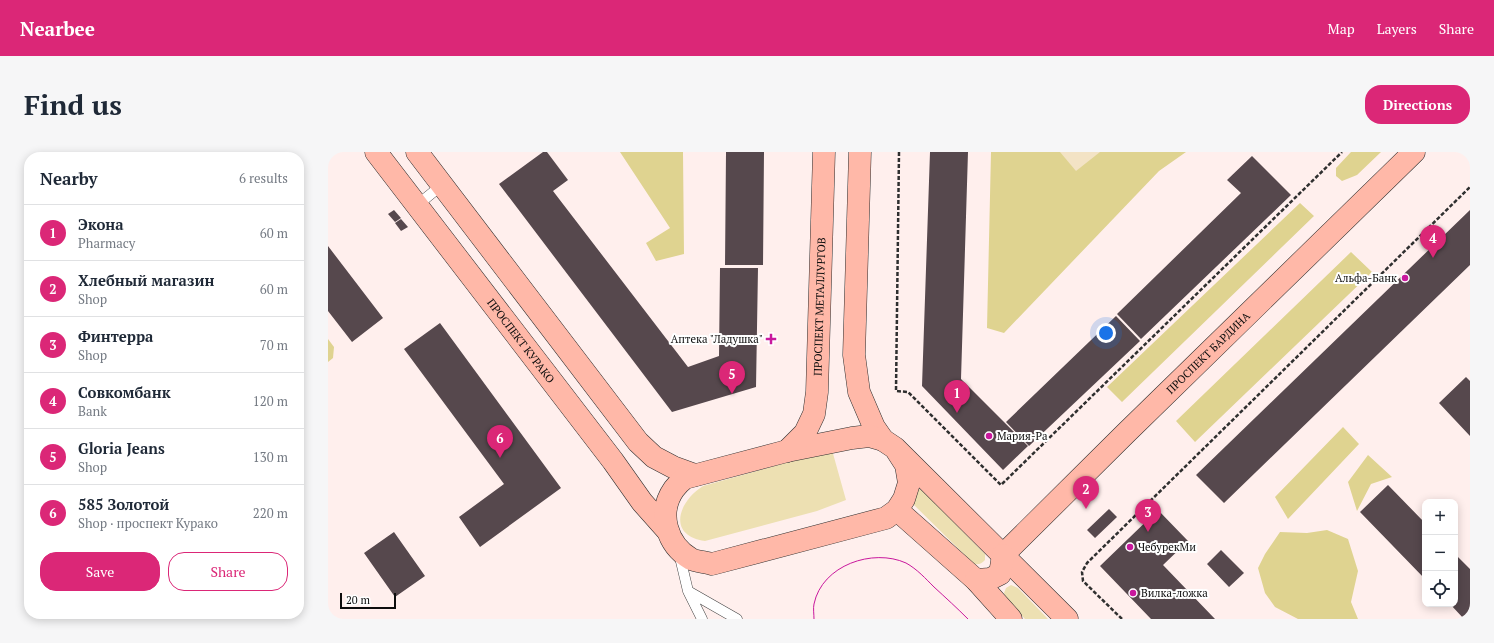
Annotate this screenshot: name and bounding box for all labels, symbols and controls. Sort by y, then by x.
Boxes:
text: Nearbee [20,16,95,41]
text: Map [1328,19,1355,38]
text: Layers [1377,19,1417,38]
text: Share [1439,19,1474,38]
button: Directions [1365,85,1470,124]
text: Find us [24,86,122,123]
text: Nearby [40,167,98,190]
text: 6 results [239,169,288,187]
text: Экона [78,214,124,234]
text: 1 [49,224,57,242]
text: 60 m [260,224,288,242]
pin: 4 [1420,225,1446,258]
text: Pharmacy [78,234,135,252]
street label: ПРОСПЕКТ МЕТАЛЛУРГОВ [810,237,829,376]
text: Хлебный магазин [78,270,214,290]
place label: Альфа-Банк [1335,271,1397,285]
marker: Альфа-Банк [1400,273,1410,283]
text: 2 [49,280,57,298]
text: 60 m [260,280,288,298]
text: Shop [78,290,107,308]
street label: ПРОСПЕКТ КУРАКО [484,296,558,386]
street label: ПРОСПЕКТ БАРДИНА [1163,308,1253,397]
your location [1096,323,1116,343]
text: Финтерра [78,326,153,346]
place label: Аптека "Ладушка" [671,332,763,346]
marker: Аптека "Ладушка" [766,334,776,344]
text: 3 [49,336,57,354]
text: 70 m [260,336,288,354]
text: Shop [78,346,107,364]
pin: 5 [719,361,745,394]
pin: 1 [944,380,970,413]
text: Совкомбанк [78,382,171,402]
text: 4 [49,392,57,410]
text: 120 m [253,392,288,410]
text: Bank [78,402,107,420]
pin: 6 [487,425,513,458]
place label: Мария-Ра [997,429,1048,443]
marker: Мария-Ра [984,431,994,441]
text: Gloria Jeans [78,438,165,458]
text: 5 [49,448,57,466]
text: 130 m [253,448,288,466]
text: Shop [78,458,107,476]
pin: 2 [1073,476,1099,509]
text: 585 Золотой [78,494,169,514]
pin: 3 [1135,499,1161,532]
map controls [1422,499,1458,607]
button: + [1422,499,1458,535]
text: 6 [49,504,57,522]
text: 220 m [253,504,288,522]
text: Shop · проспект Курако [78,514,218,532]
button: − [1422,535,1458,571]
place label: ЧебурекМи [1138,540,1196,554]
marker: ЧебурекМи [1125,542,1135,552]
button: Save [40,552,160,591]
button: Share [168,552,288,591]
button: locate [1422,571,1458,607]
place label: Вилка-ложка [1141,586,1208,600]
marker: Вилка-ложка [1128,588,1138,598]
scale bar [340,591,396,610]
text: 20 m [346,593,370,607]

